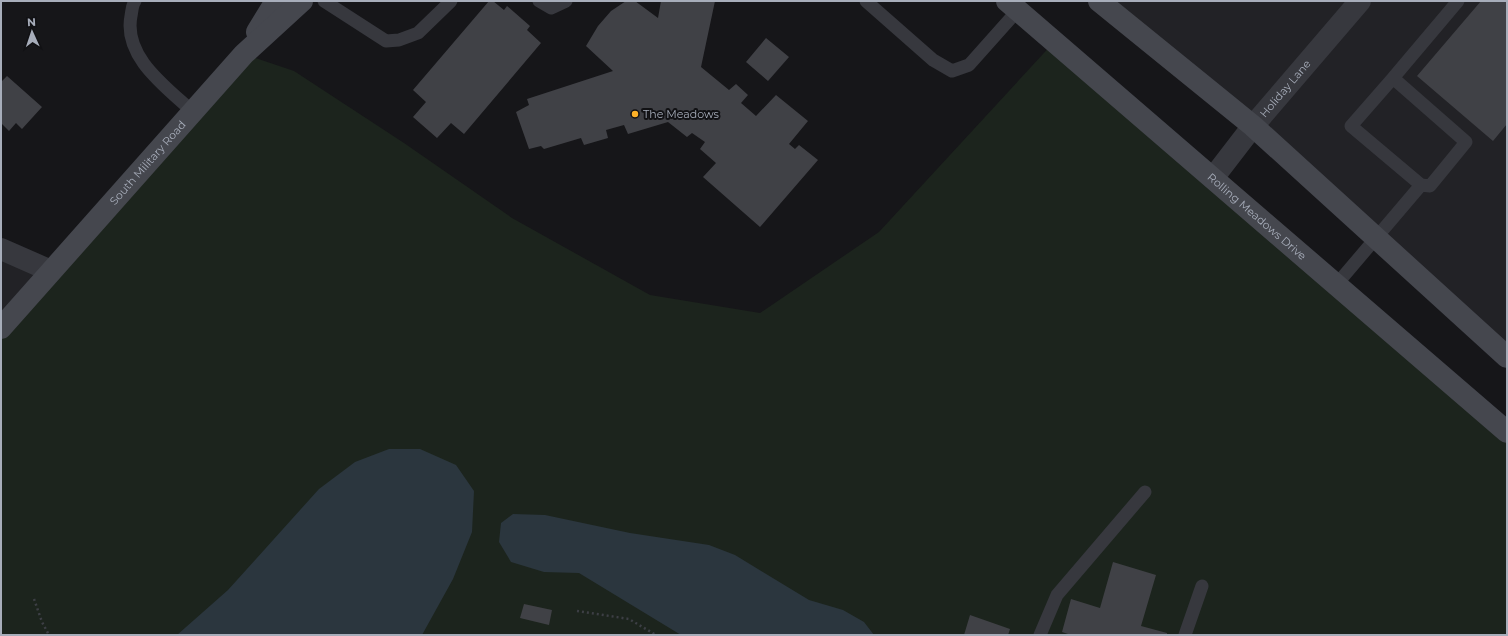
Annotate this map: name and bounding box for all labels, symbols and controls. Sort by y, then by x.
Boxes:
north arrow [12,12,52,52]
text: N [27,15,36,29]
street label: Holiday Lane [1257,57,1314,120]
place label: The Meadows [643,107,720,121]
marker: The Meadows [630,109,640,119]
street label: South Military Road [107,118,189,208]
street label: Rolling Meadows Drive [1205,170,1310,263]

